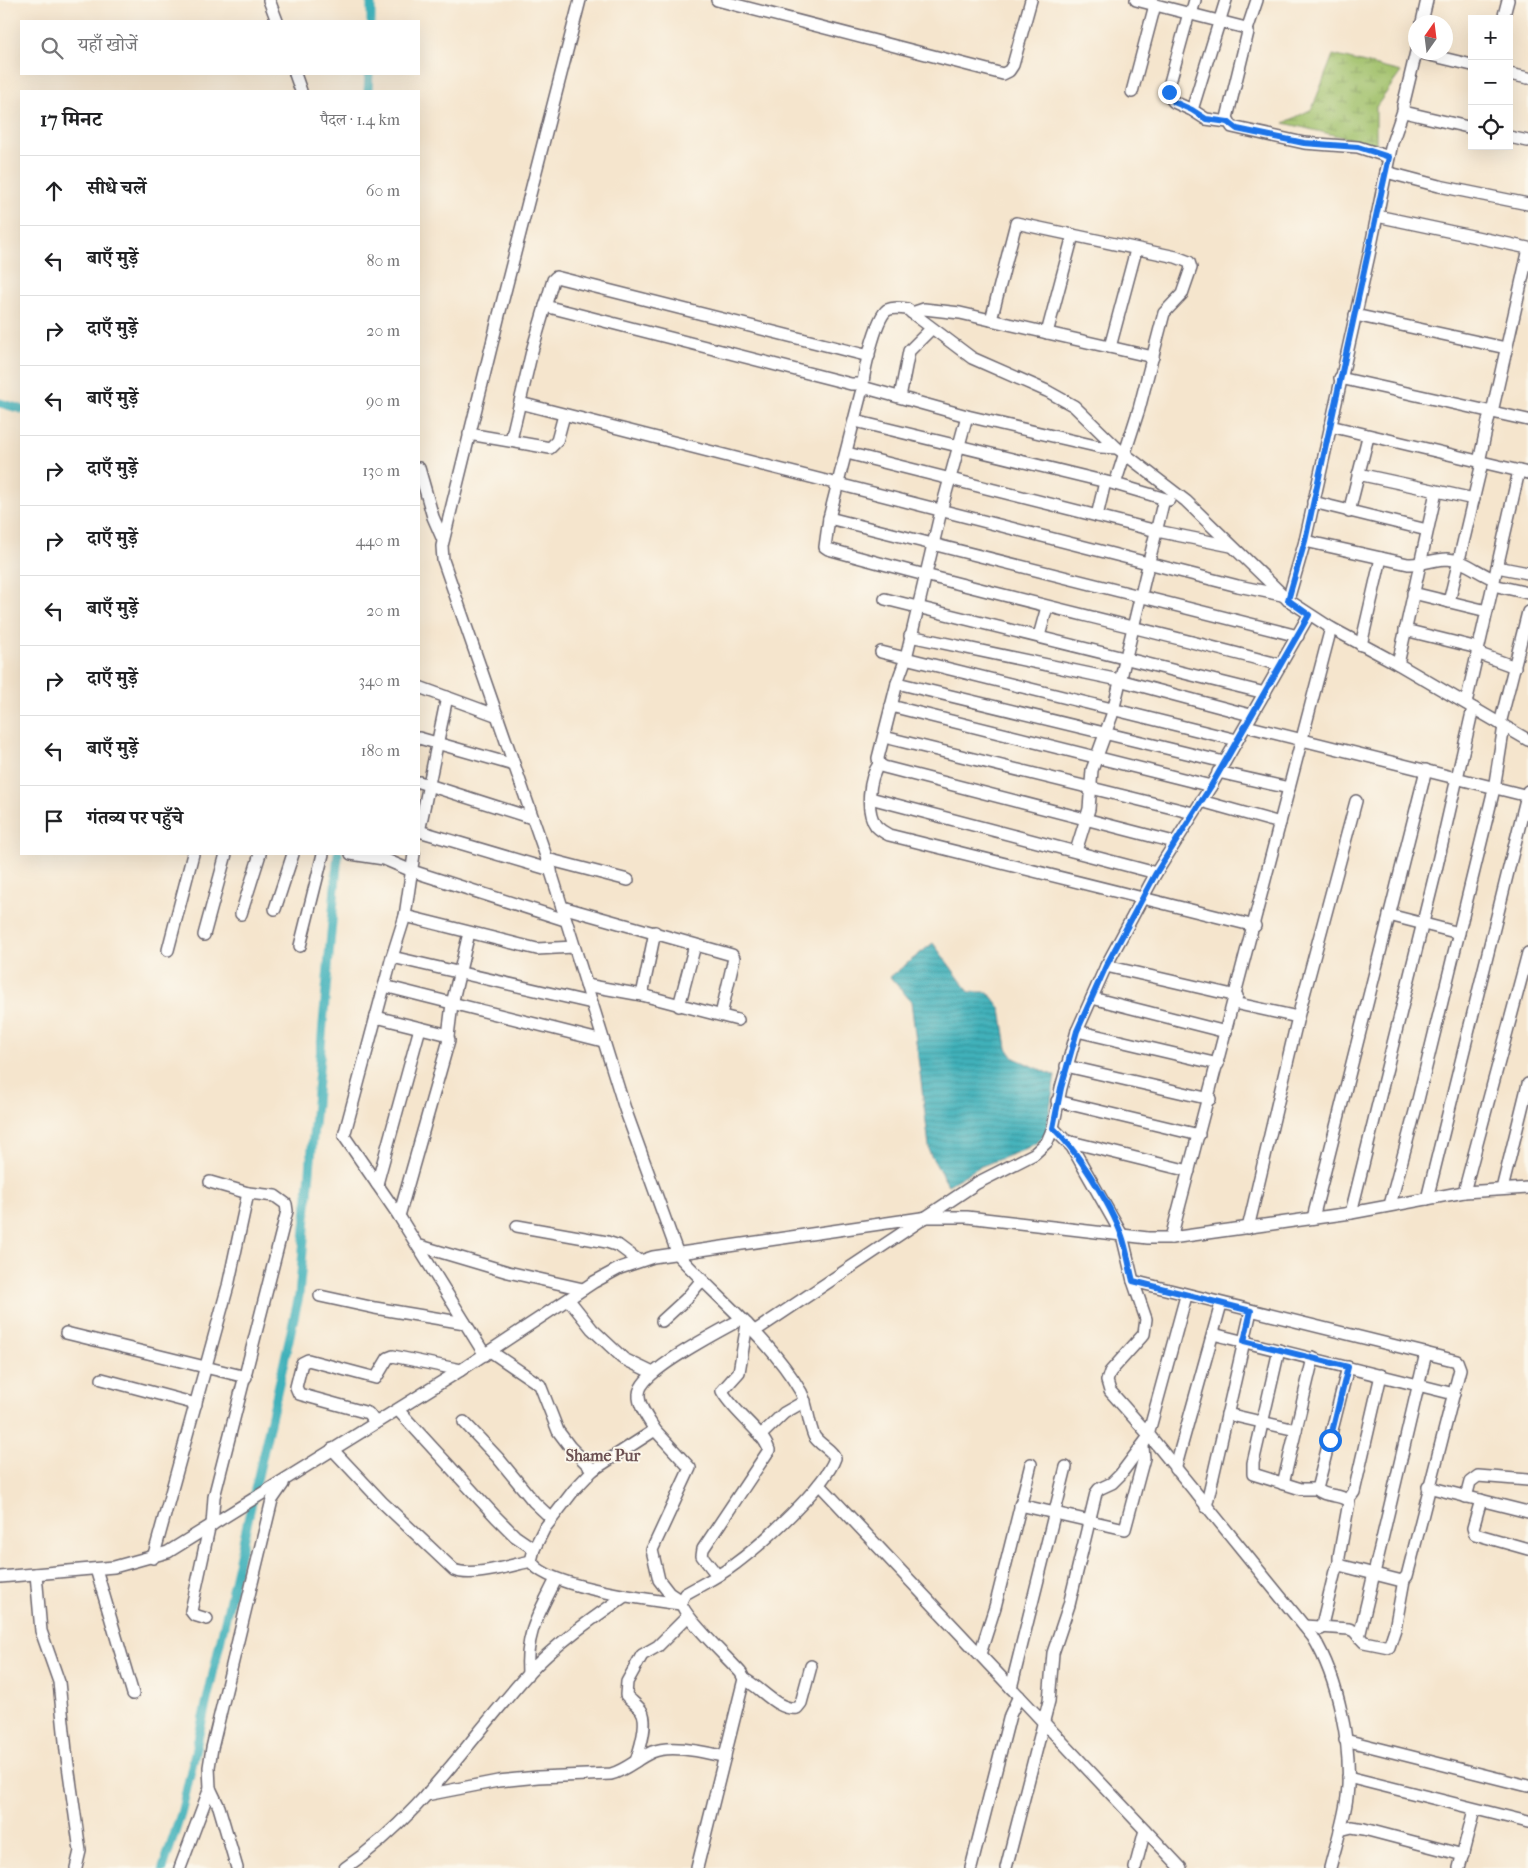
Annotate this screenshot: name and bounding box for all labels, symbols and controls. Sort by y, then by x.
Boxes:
north arrow [1408,15,1453,60]
map controls [1468,15,1513,150]
button: + [1468,15,1513,60]
search box [20,20,420,75]
icon: search [38,34,66,62]
text: यहाँ खोजें [78,34,138,56]
button: − [1468,60,1513,105]
route end [1158,81,1181,104]
button: locate [1468,105,1513,150]
text: 17 मिनट [40,107,102,131]
text: पैदल · 1.4 km [320,110,400,129]
icon: ahead [40,177,68,205]
text: सीधे चलें [87,177,146,199]
text: 60 m [366,181,400,200]
icon: left [40,247,68,275]
text: बाएँ मुड़ें [87,247,138,269]
text: 80 m [366,251,400,270]
icon: right [40,317,68,345]
text: दाएँ मुड़ें [87,317,138,339]
text: 20 m [366,321,400,340]
icon: left [40,387,68,415]
text: बाएँ मुड़ें [87,387,138,409]
text: 90 m [366,391,400,410]
icon: right [40,457,68,485]
text: दाएँ मुड़ें [87,457,138,479]
text: 130 m [362,461,400,480]
icon: right [40,527,68,555]
text: दाएँ मुड़ें [87,527,138,549]
text: 440 m [355,531,400,550]
icon: left [40,597,68,625]
text: बाएँ मुड़ें [87,597,138,619]
text: 20 m [366,601,400,620]
icon: right [40,667,68,695]
text: दाएँ मुड़ें [87,667,138,689]
text: 340 m [358,671,400,690]
icon: left [40,737,68,765]
text: बाएँ मुड़ें [87,737,138,759]
text: 180 m [361,741,400,760]
icon: arrive [40,807,68,835]
text: गंतव्य पर पहुँचे [87,807,183,829]
route start [1319,1429,1342,1452]
district label: Shame Pur [566,1446,642,1465]

